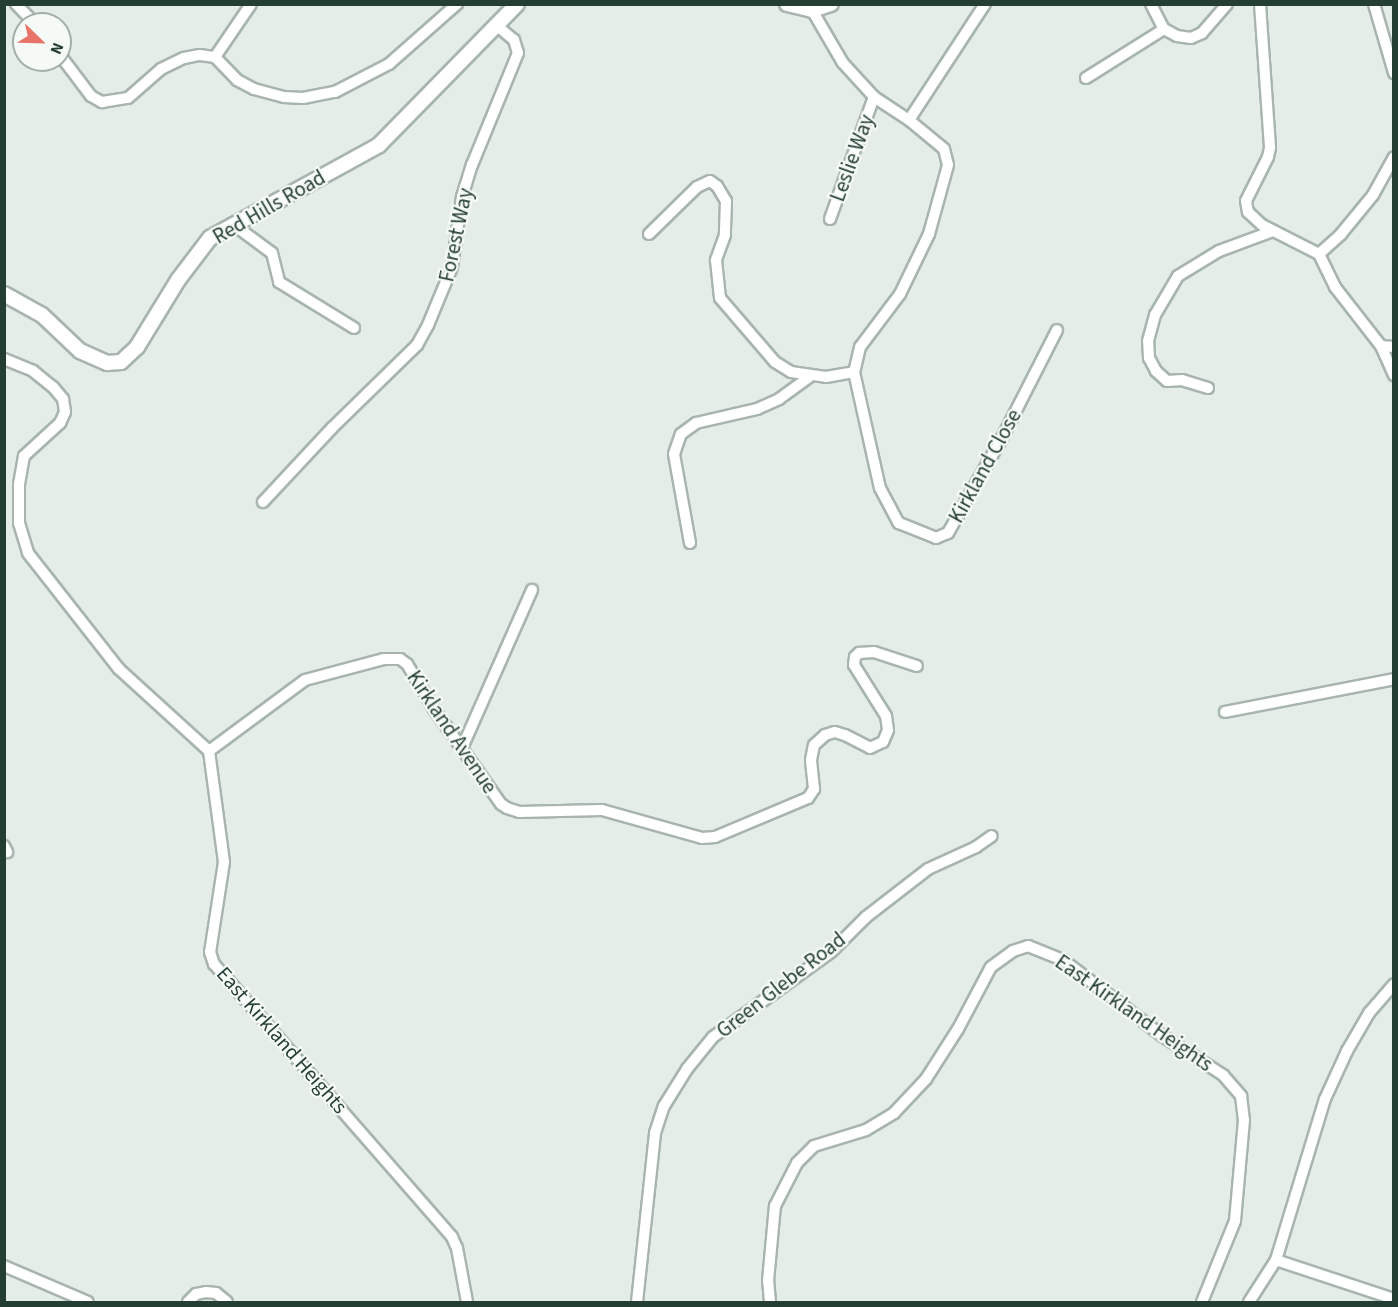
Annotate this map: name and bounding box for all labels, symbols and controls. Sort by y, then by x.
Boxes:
north arrow [12,12,72,72]
text: N [45,39,69,57]
street label: Leslie Way [825,111,879,205]
street label: Red Hills Road [208,165,330,249]
street label: Forest Way [434,186,478,284]
street label: Kirkland Close [943,405,1027,527]
street label: Kirkland Avenue [402,666,502,798]
street label: Green Glebe Road [712,927,850,1043]
street label: East Kirkland Heights [1050,949,1218,1077]
street label: East Kirkland Heights [211,961,353,1119]

